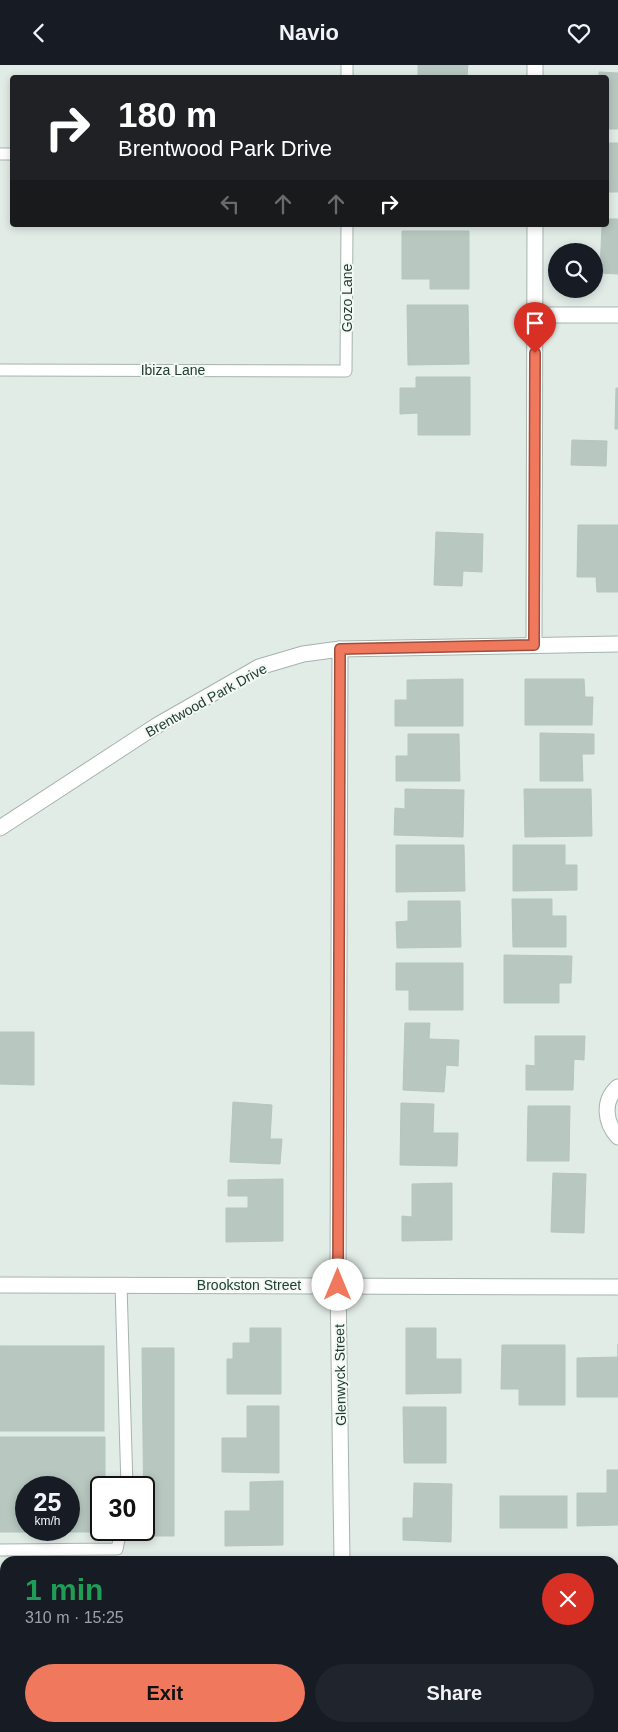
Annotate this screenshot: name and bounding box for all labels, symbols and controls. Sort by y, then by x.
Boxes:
icon: back [25,19,53,47]
icon: heart [565,19,593,47]
text: Navio [279,20,339,45]
icon: right [35,95,100,160]
text: 180 m [118,95,217,134]
text: Brentwood Park Drive [118,136,332,161]
icon: left [216,190,244,218]
icon: ahead [269,190,297,218]
icon: ahead [322,190,350,218]
icon: right [375,190,403,218]
map controls [548,243,603,298]
button: search [548,243,603,298]
street label: Gozo Lane [339,264,355,332]
pin [514,302,556,353]
icon: arrive [521,309,549,337]
street label: Ibiza Lane [141,362,206,378]
street label: Brentwood Park Drive [143,660,270,740]
position arrow [311,1258,363,1310]
street label: Brookston Street [197,1277,301,1293]
street label: Glenwyck Street [331,1324,349,1426]
speed limit sign: 30 [90,1476,155,1541]
text: 25 [34,1488,61,1516]
text: km/h [34,1514,61,1528]
text: 1 min [25,1573,103,1606]
button: close [542,1573,594,1625]
text: 310 m · 15:25 [25,1609,124,1626]
button: Exit [25,1664,305,1722]
button: Share [315,1664,594,1722]

